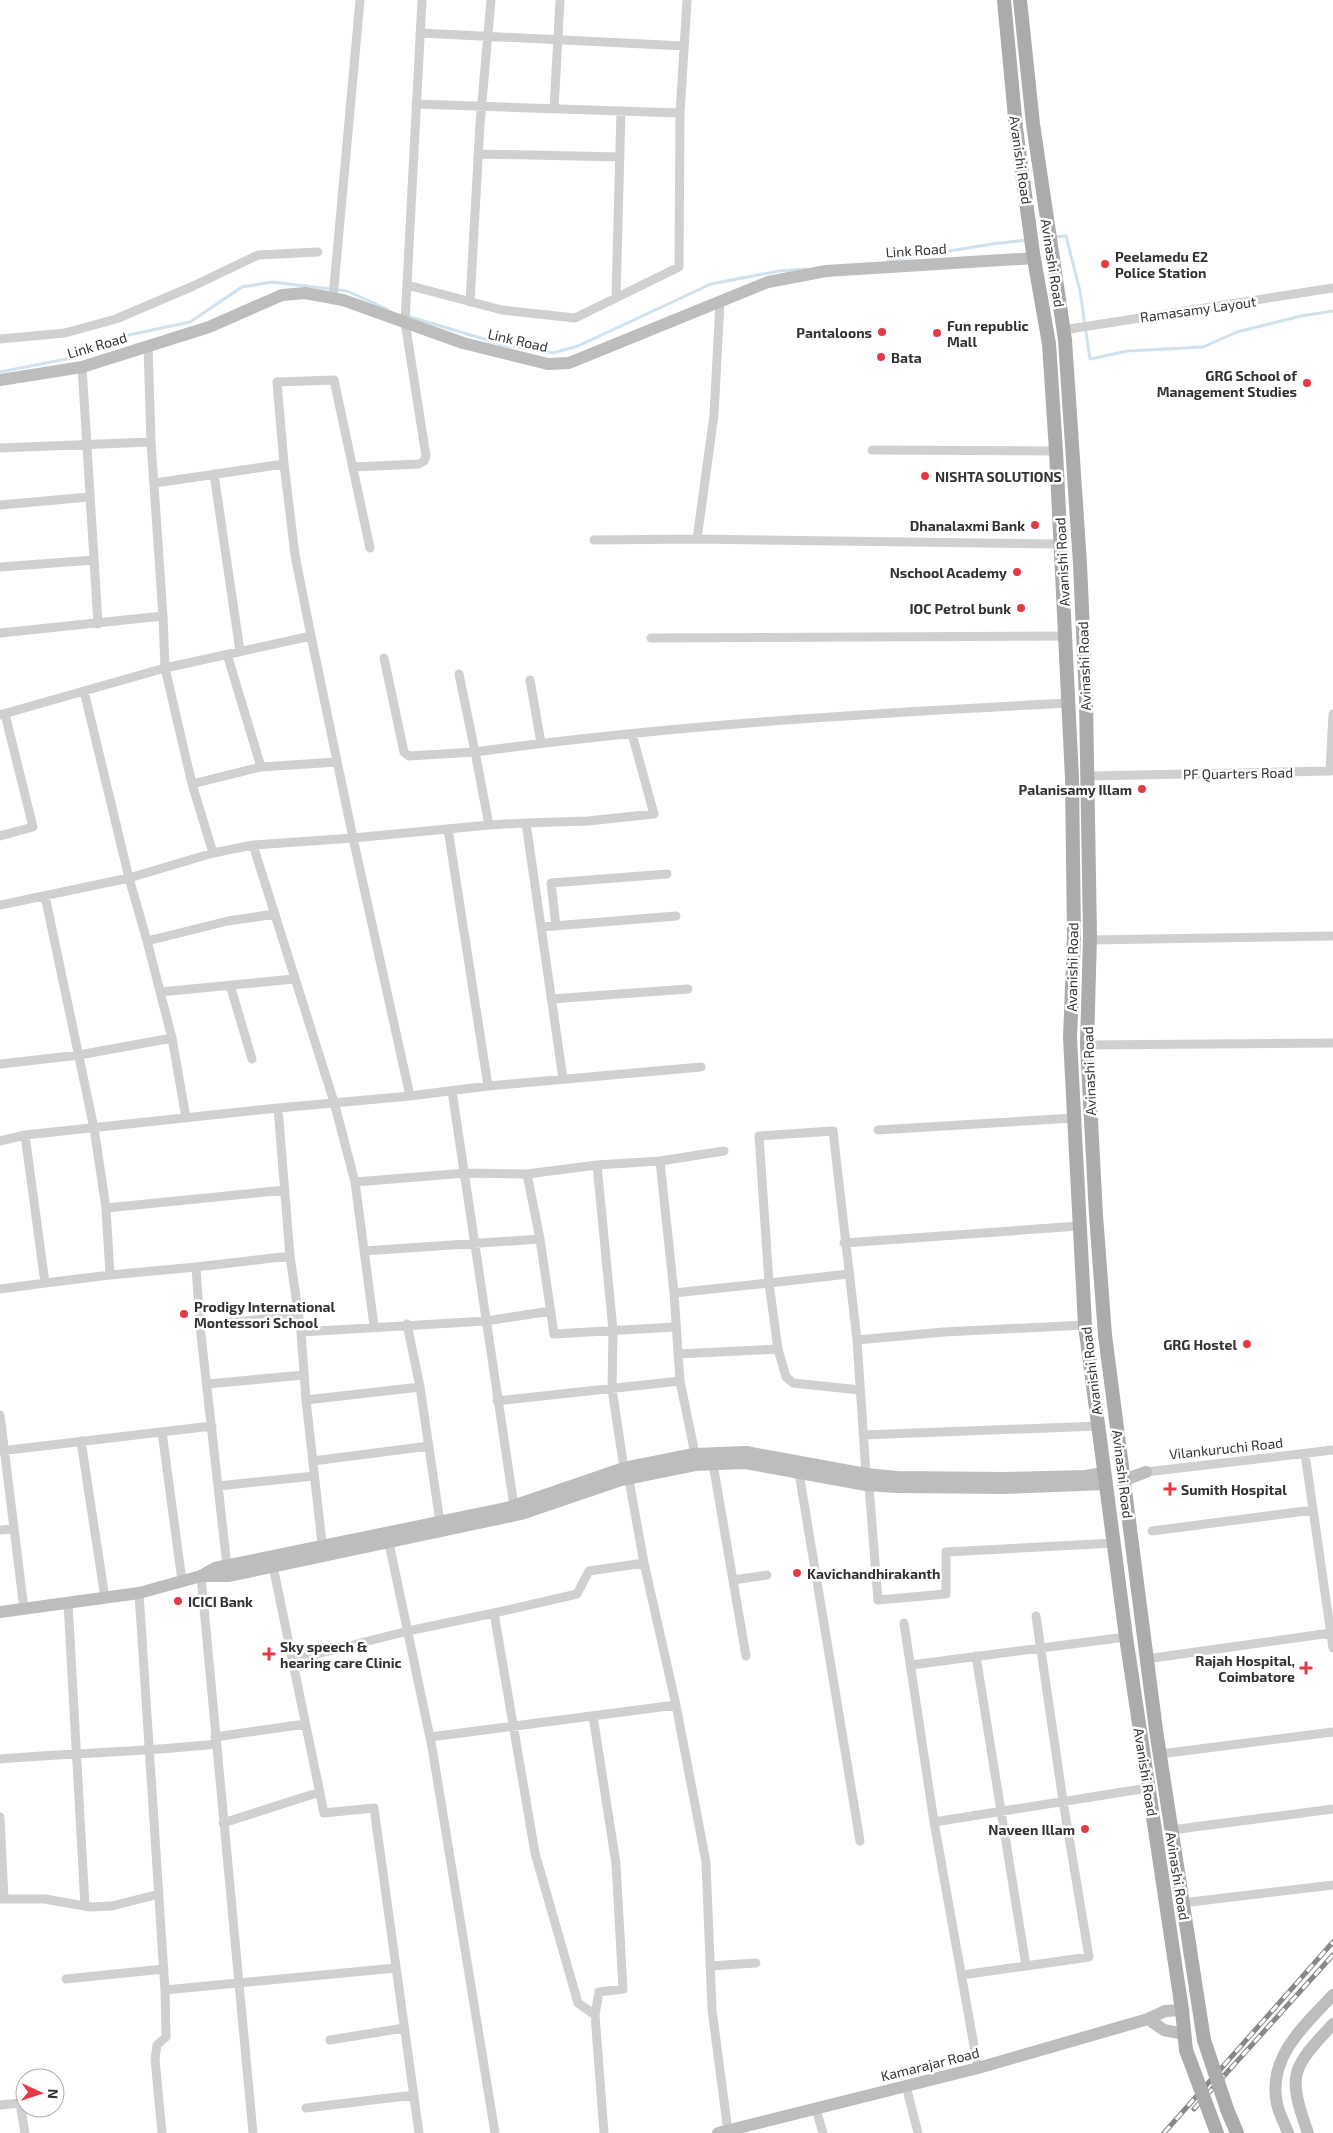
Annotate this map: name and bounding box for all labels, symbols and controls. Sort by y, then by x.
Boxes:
street label: Avanishi Road [1006,115,1036,205]
street label: Avinashi Road [1038,218,1068,308]
street label: Link Road [885,239,947,261]
place label: Peelamedu E2 Police Station [1115,248,1208,281]
marker: Peelamedu E2 Police Station [1099,258,1111,270]
street label: Ramasamy Layout [1139,292,1257,326]
place label: Fun republic Mall [947,317,1029,350]
place label: Pantaloons [796,324,872,341]
street label: Link Road [486,325,550,355]
marker: Pantaloons [876,326,888,338]
marker: Fun republic Mall [931,327,943,339]
street label: Link Road [65,328,129,362]
place label: Bata [891,349,922,366]
marker: Bata [875,351,887,363]
place label: GRG School of Management Studies [1157,367,1297,400]
marker: GRG School of Management Studies [1301,377,1313,389]
place label: NISHTA SOLUTIONS [935,468,1062,485]
marker: NISHTA SOLUTIONS [919,470,931,482]
place label: Dhanalaxmi Bank [910,517,1025,534]
street label: Avanishi Road [1051,517,1073,607]
marker: Dhanalaxmi Bank [1029,519,1041,531]
place label: Nschool Academy [890,564,1007,581]
marker: Nschool Academy [1011,566,1023,578]
place label: IOC Petrol bunk [909,600,1011,617]
marker: IOC Petrol bunk [1015,602,1027,614]
street label: Avinashi Road [1074,621,1094,711]
street label: PF Quarters Road [1183,764,1293,782]
place label: Palanisamy Illam [1019,781,1132,798]
marker: Palanisamy Illam [1136,783,1148,795]
street label: Avanishi Road [1063,922,1081,1012]
street label: Avinashi Road [1079,1026,1099,1116]
place label: Prodigy International Montessori School [194,1298,336,1331]
marker: Prodigy International Montessori School [178,1308,190,1320]
street label: Avanishi Road [1077,1326,1105,1416]
place label: GRG Hostel [1163,1336,1237,1353]
marker: GRG Hostel [1241,1338,1253,1350]
street label: Avinashi Road [1109,1429,1137,1519]
street label: Vilankuruchi Road [1168,1434,1284,1462]
place label: Sumith Hospital [1181,1481,1287,1498]
marker: Sumith Hospital [1163,1482,1177,1496]
place label: Kavichandhirakanth [807,1565,940,1582]
marker: Kavichandhirakanth [791,1567,803,1579]
place label: ICICI Bank [188,1593,253,1610]
marker: ICICI Bank [172,1595,184,1607]
place label: Sky speech & hearing care Clinic [280,1638,402,1671]
marker: Sky speech & hearing care Clinic [262,1647,276,1661]
place label: Rajah Hospital, Coimbatore [1195,1652,1295,1685]
marker: Rajah Hospital, Coimbatore [1299,1661,1313,1675]
street label: Avanishi Road [1131,1727,1161,1817]
place label: Naveen Illam [988,1821,1075,1838]
marker: Naveen Illam [1079,1823,1091,1835]
street label: Avinashi Road [1163,1831,1193,1921]
street label: Kamarajar Road [879,2044,981,2084]
north arrow [15,2068,65,2118]
text: N [45,2088,62,2099]

